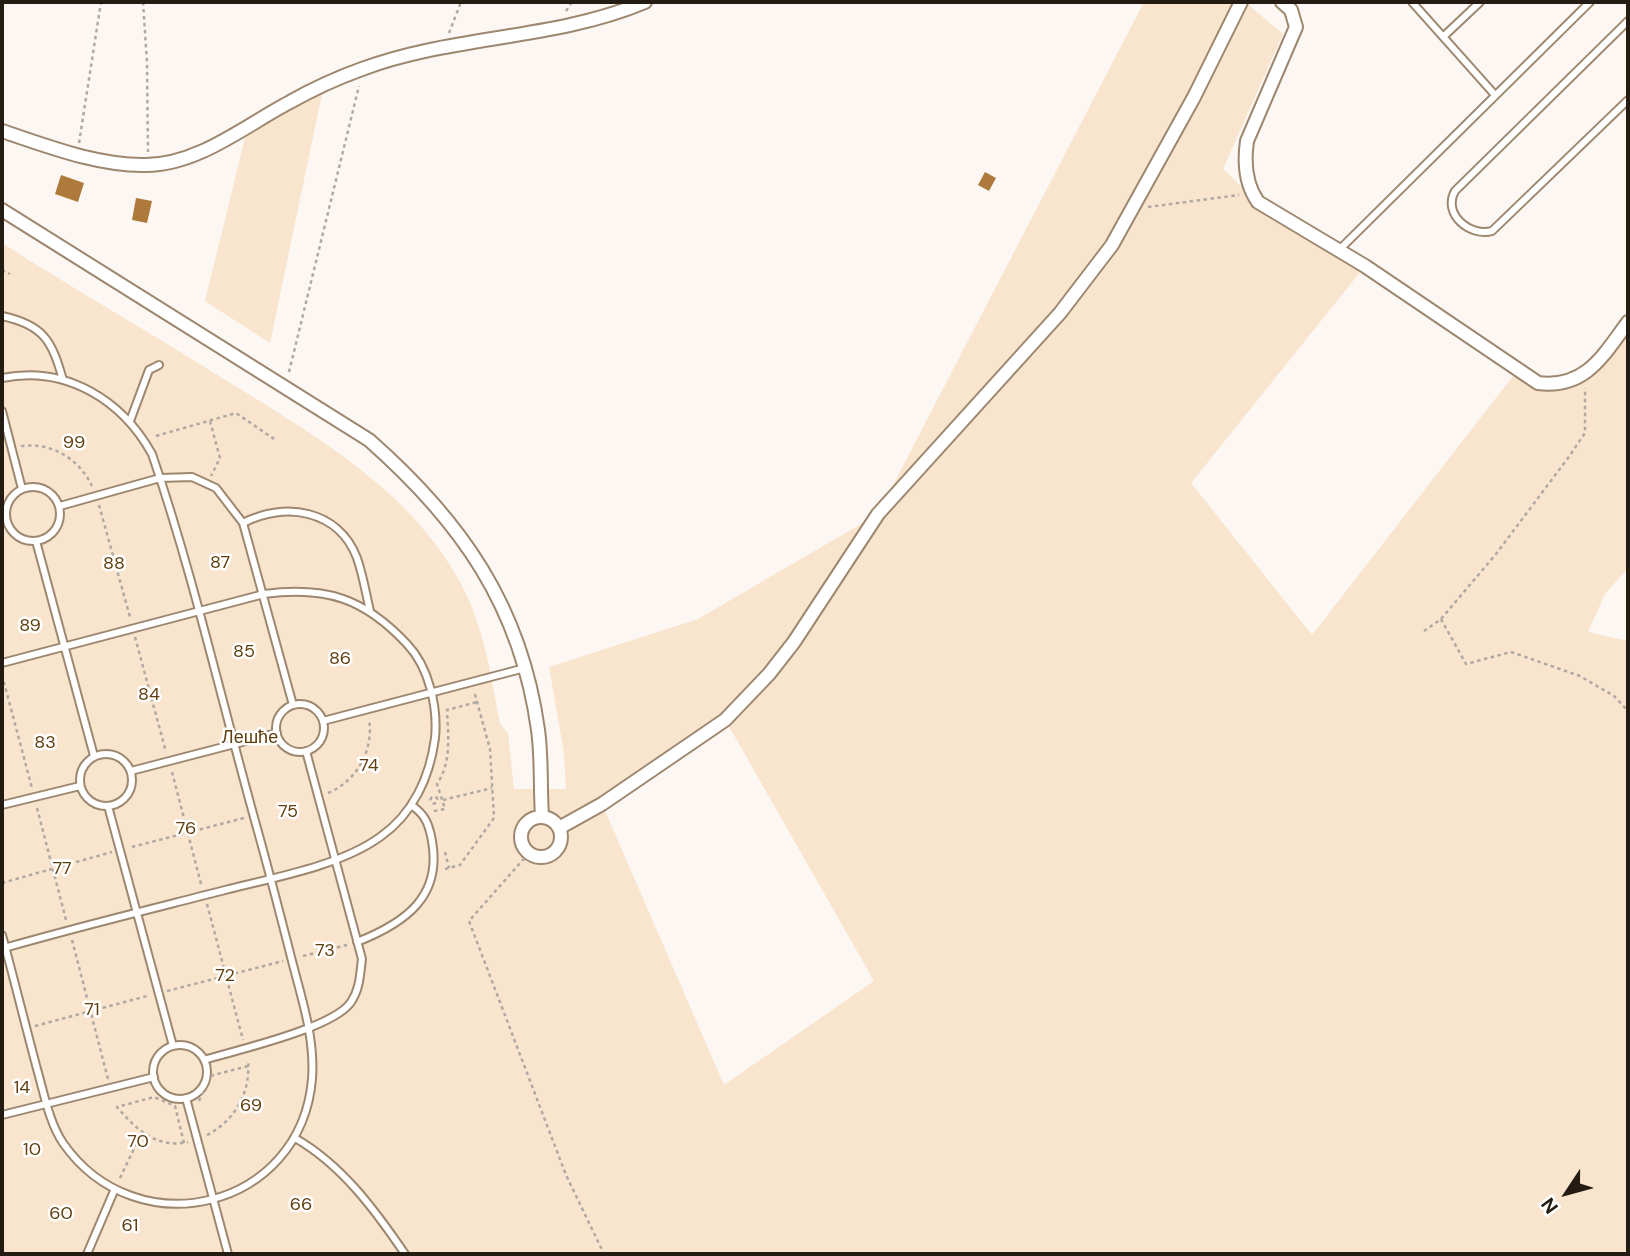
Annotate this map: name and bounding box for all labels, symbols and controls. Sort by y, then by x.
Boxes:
park label: 99 [63,432,85,454]
park label: 87 [210,552,230,574]
park label: 88 [103,553,125,575]
park label: 89 [19,615,41,637]
park label: 85 [233,641,255,663]
park label: 86 [329,648,351,670]
park label: 84 [138,684,160,706]
park label: Лешће [222,727,278,749]
park label: 83 [34,732,56,754]
park label: 74 [359,755,379,777]
park label: 75 [278,801,298,823]
park label: 76 [176,818,196,840]
park label: 77 [52,858,72,880]
park label: 73 [315,940,335,962]
park label: 72 [215,965,235,987]
park label: 71 [84,999,100,1021]
park label: 14 [14,1077,30,1099]
park label: 69 [240,1095,262,1117]
park label: 70 [127,1131,149,1153]
park label: 10 [23,1139,41,1161]
north arrow [1532,1158,1602,1228]
text: N [1535,1193,1564,1219]
park label: 66 [290,1194,312,1216]
park label: 60 [49,1203,73,1225]
park label: 61 [122,1215,138,1237]

